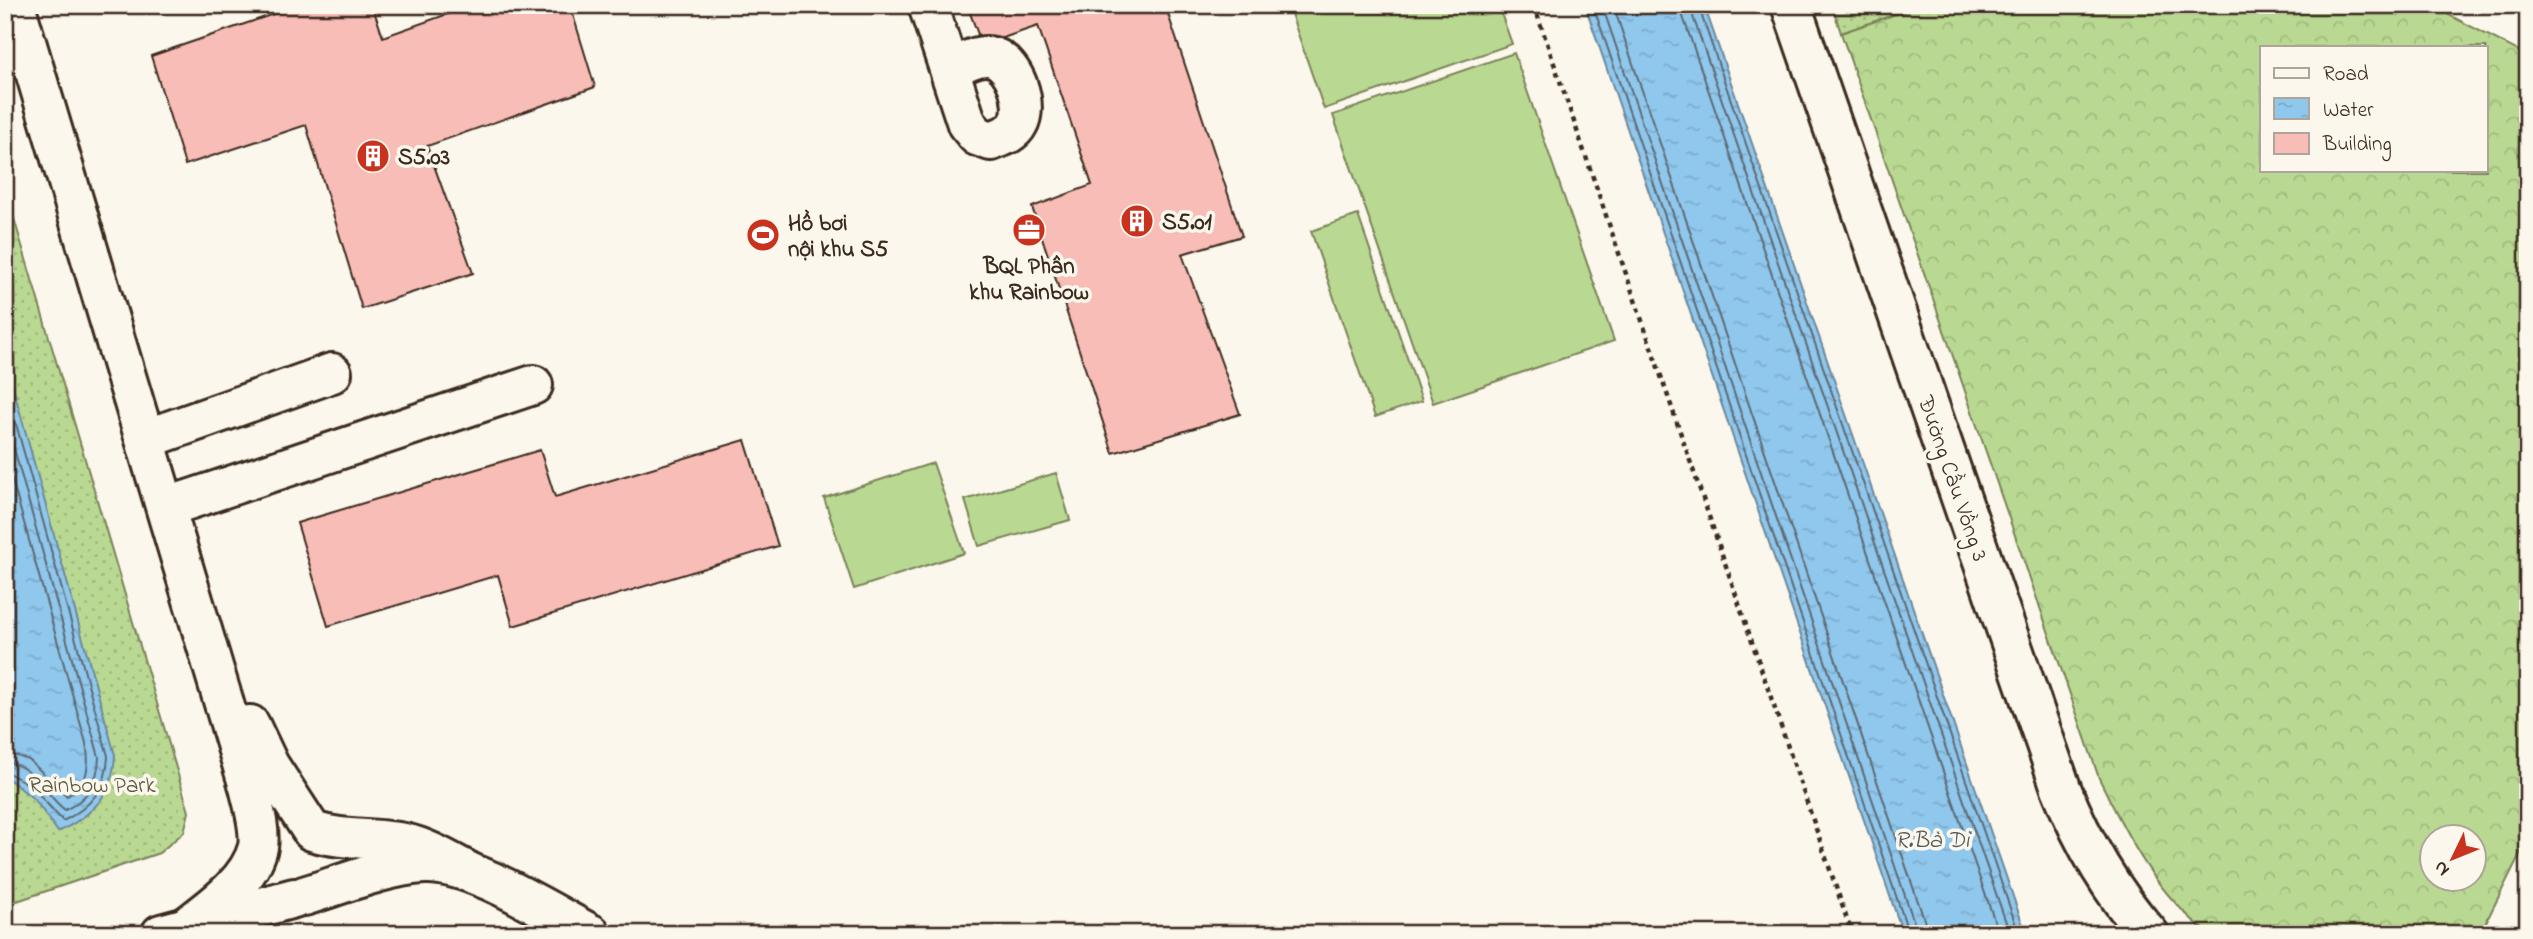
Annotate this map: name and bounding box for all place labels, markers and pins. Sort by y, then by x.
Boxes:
building icon: S5.03 [354,137,392,175]
place label: S5.03 [398,142,451,175]
building icon: S5.01 [1118,202,1156,240]
place label: S5.01 [1162,207,1213,240]
place label: Hồ bơi nội khu S5 [788,208,888,267]
office icon: BQL Phân khu Rainbow [1010,211,1048,249]
sports icon: Hồ bơi nội khu S5 [744,216,782,254]
place label: BQL Phân khu Rainbow [969,251,1089,310]

